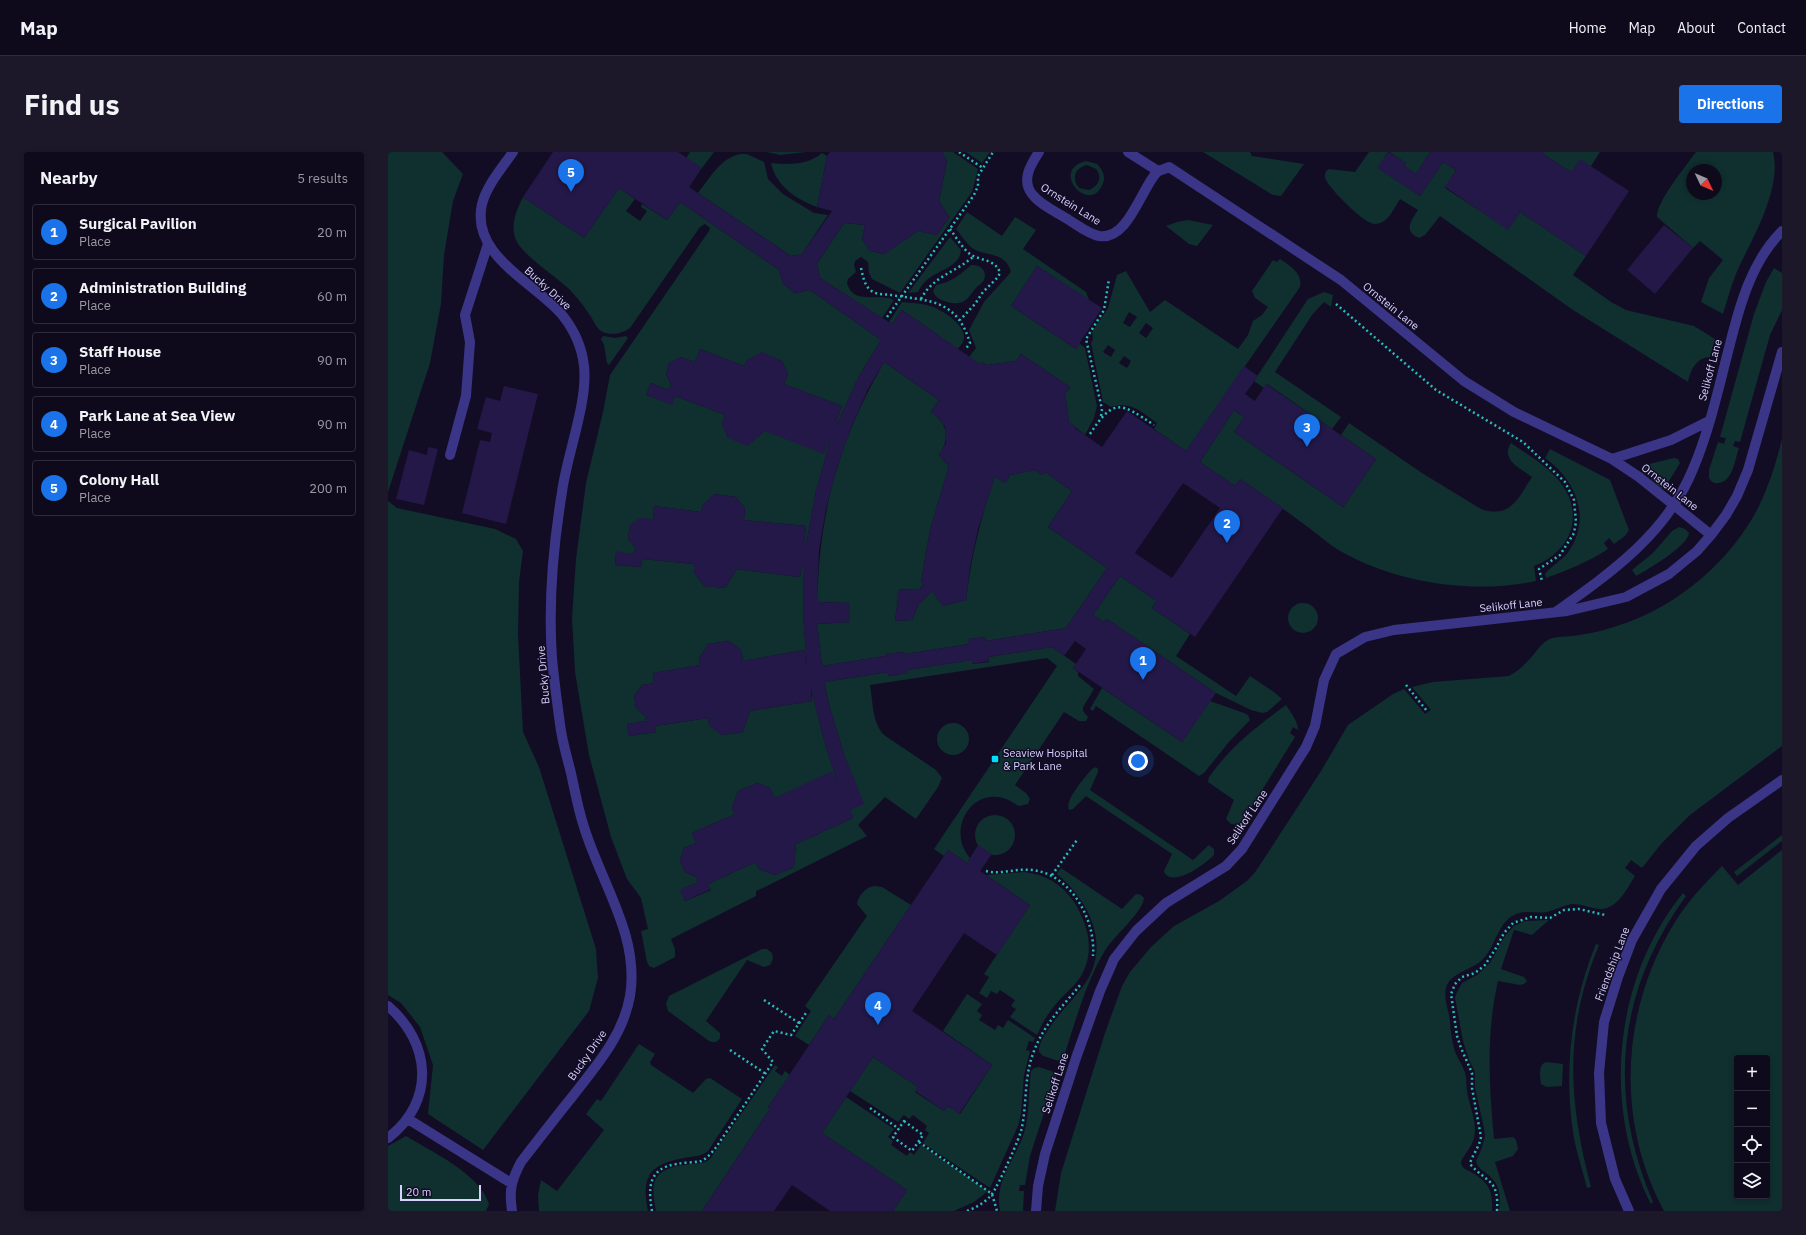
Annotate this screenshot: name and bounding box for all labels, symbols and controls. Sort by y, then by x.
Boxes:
text: Map [20,16,58,40]
text: Home [1569,19,1606,37]
text: Map [1628,19,1655,37]
text: About [1677,19,1715,37]
text: Contact [1737,19,1786,37]
button: Directions [1679,85,1782,123]
text: Find us [24,86,120,123]
pin: 5 [558,159,584,192]
north arrow [1686,164,1722,200]
text: Nearby [40,167,98,189]
text: 5 results [297,170,348,187]
street label: Ornstein Lane [1038,180,1104,228]
text: Surgical Pavilion [79,214,197,233]
text: 1 [50,224,58,241]
text: 20 m [317,224,347,241]
text: Place [79,233,111,250]
street label: Bucky Drive [522,263,574,313]
text: Administration Building [79,278,246,297]
street label: Ornstein Lane [1360,279,1422,333]
text: 2 [50,288,58,305]
text: 60 m [317,288,347,305]
text: Place [79,297,111,314]
street label: Selikoff Lane [1695,338,1725,402]
text: Staff House [79,342,161,361]
text: 3 [50,352,58,369]
text: 90 m [317,352,347,369]
text: Place [79,361,111,378]
text: Park Lane at Sea View [79,406,235,425]
pin: 3 [1294,414,1320,447]
text: 4 [50,416,58,433]
text: 90 m [317,416,347,433]
text: Place [79,425,111,442]
street label: Ornstein Lane [1639,460,1701,514]
text: Colony Hall [79,470,159,489]
text: 5 [50,480,58,497]
text: 200 m [309,480,347,497]
text: Place [79,489,111,506]
pin: 2 [1214,510,1240,543]
street label: Selikoff Lane [1479,595,1543,615]
street label: Bucky Drive [533,645,553,705]
pin: 1 [1130,647,1156,680]
place label: Seaview Hospital & Park Lane [1003,746,1088,773]
your location [1128,751,1148,771]
marker: Seaview Hospital & Park Lane [990,754,1000,764]
street label: Selikoff Lane [1224,787,1270,847]
street label: Friendship Lane [1591,925,1633,1003]
pin: 4 [865,992,891,1025]
street label: Bucky Drive [565,1027,609,1083]
street label: Selikoff Lane [1039,1051,1071,1115]
map controls [1734,1055,1770,1199]
button: + [1734,1055,1770,1091]
button: − [1734,1091,1770,1127]
button: locate [1734,1127,1770,1163]
button: layers [1734,1163,1770,1199]
scale bar [400,1183,481,1202]
text: 20 m [406,1185,431,1199]

